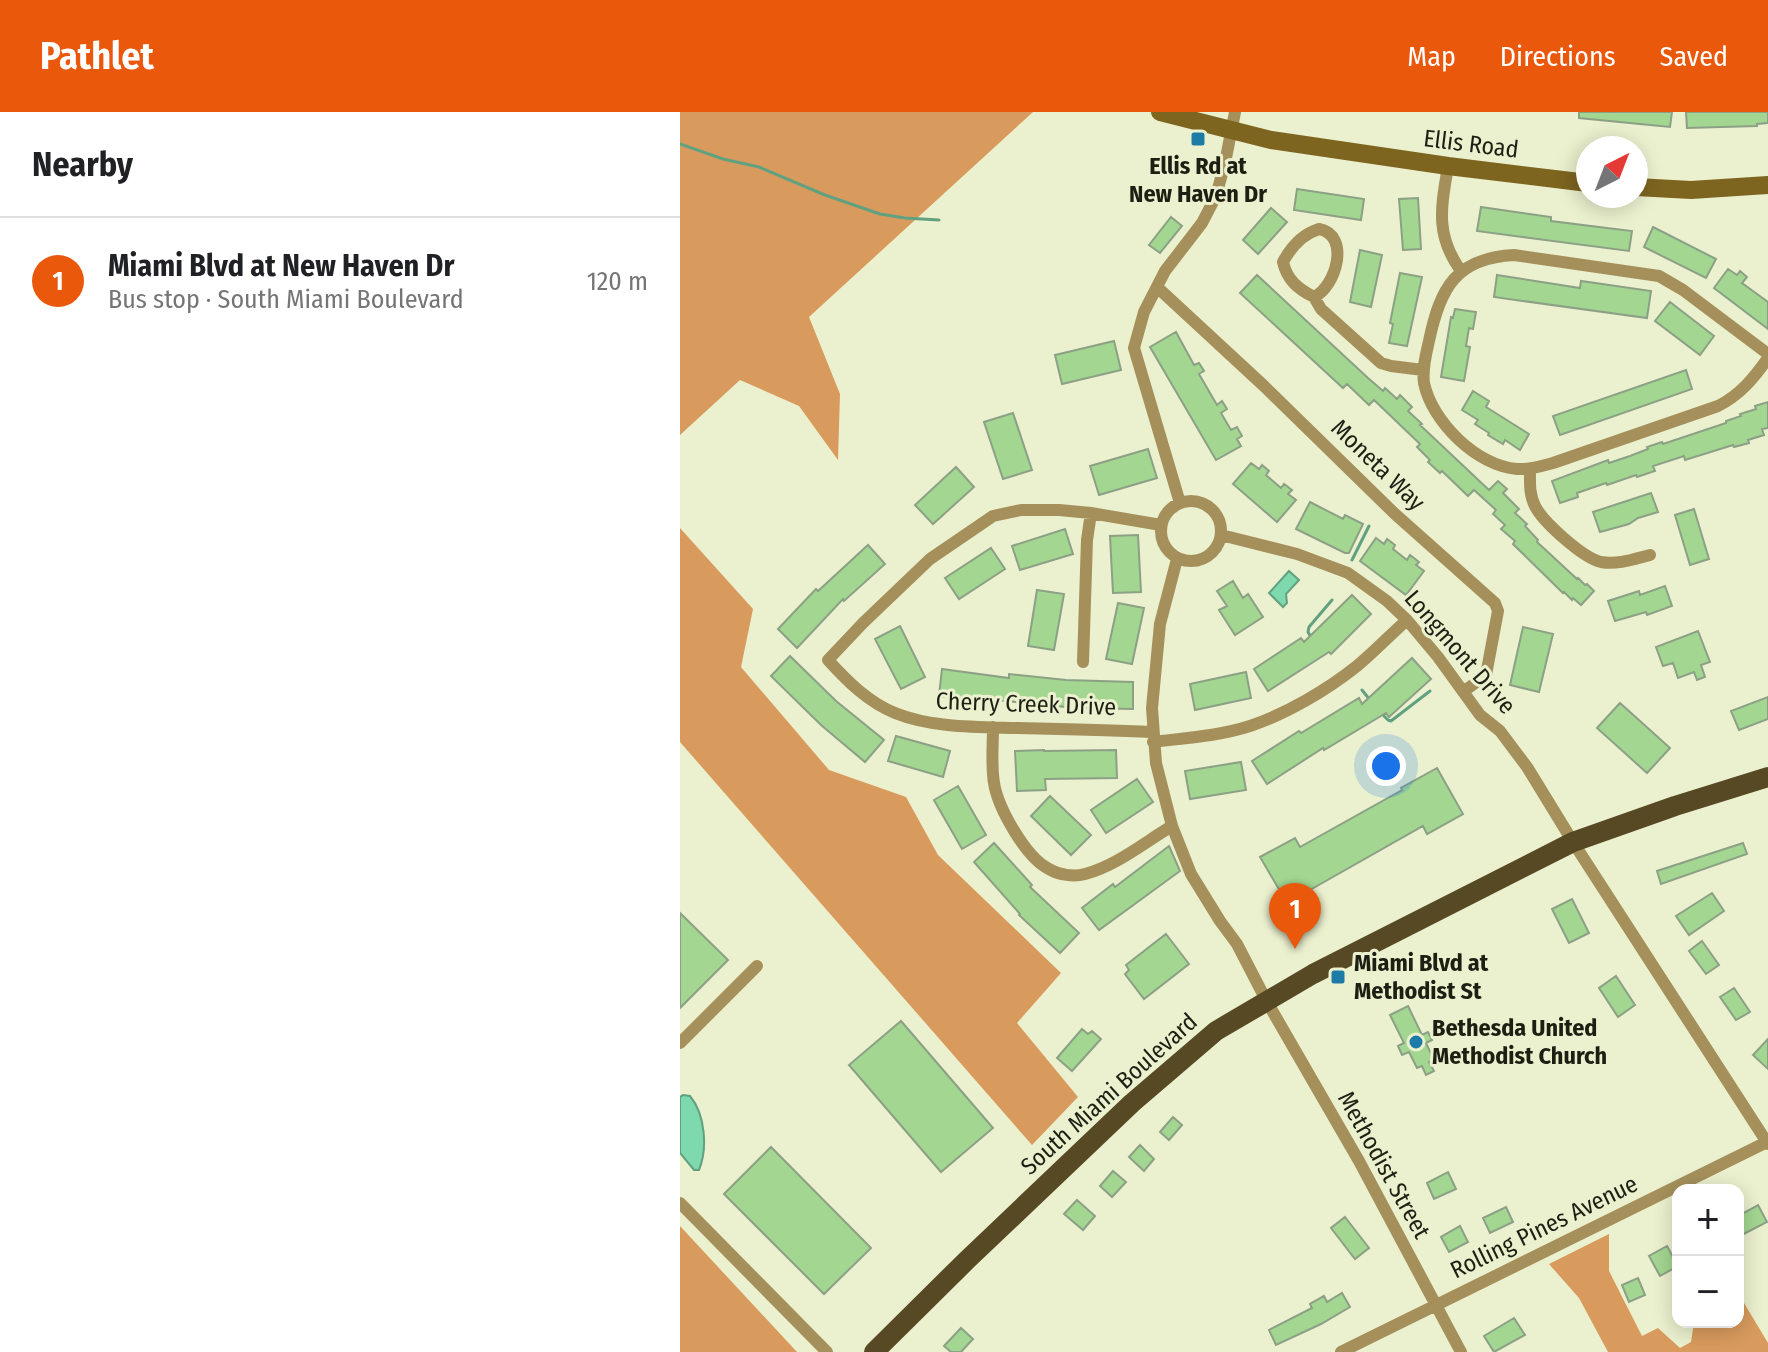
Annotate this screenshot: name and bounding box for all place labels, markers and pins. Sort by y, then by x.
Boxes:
marker: Ellis Rd at New Haven Dr [1189,130,1207,148]
place label: Ellis Rd at New Haven Dr [1129,152,1267,208]
pin: 1 [1269,883,1321,949]
place label: Miami Blvd at Methodist St [1354,949,1489,1005]
marker: Miami Blvd at Methodist St [1329,968,1347,986]
place label: Bethesda United Methodist Church [1432,1014,1607,1070]
marker: Bethesda United Methodist Church [1407,1033,1425,1051]

